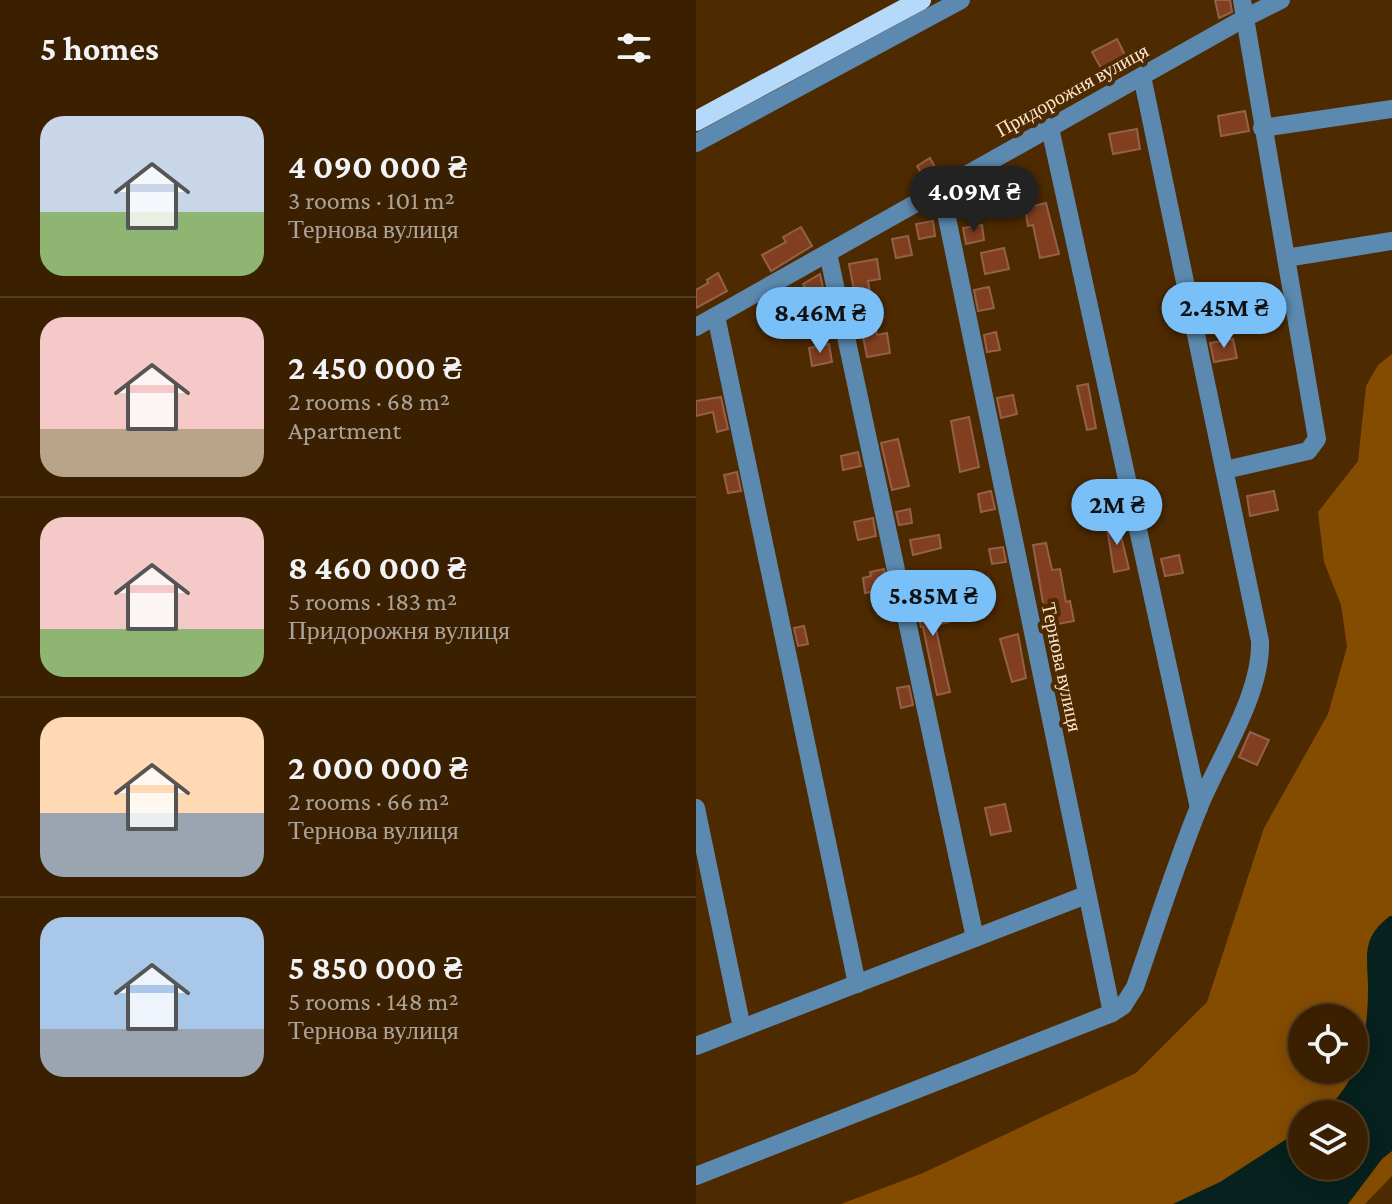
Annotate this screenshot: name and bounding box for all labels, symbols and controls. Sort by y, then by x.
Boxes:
icon: filters [612,26,656,70]
text: 5 homes [40,30,159,67]
street label: Придорожня вулиця [992,39,1152,142]
icon: home [104,148,200,244]
text: 4 090 000 ₴ [288,148,467,185]
pin: 4.09M ₴ [900,166,1048,234]
text: 4.09M ₴ [928,177,1020,206]
text: 3 rooms · 101 m² [288,186,455,215]
text: Тернова вулиця [288,215,459,244]
pin: 2.45M ₴ [1150,282,1298,350]
pin: 8.46M ₴ [746,287,894,355]
text: 2.45M ₴ [1180,293,1268,322]
text: 8.46M ₴ [774,298,866,327]
icon: home [104,349,200,445]
text: 2 450 000 ₴ [288,349,461,386]
text: 2 rooms · 68 m² [288,387,450,416]
text: Apartment [288,416,401,445]
pin: 2M ₴ [1070,479,1164,547]
text: 2M ₴ [1089,490,1145,519]
icon: home [104,549,200,645]
text: 8 460 000 ₴ [288,549,466,586]
pin: 5.85M ₴ [859,570,1007,638]
text: 5.85M ₴ [888,581,978,610]
text: 5 rooms · 183 m² [288,587,457,616]
street label: Тернова вулиця [1037,600,1086,734]
text: Придорожня вулиця [288,616,510,645]
icon: home [104,749,200,845]
text: 2 000 000 ₴ [288,749,468,786]
text: 2 rooms · 66 m² [288,787,449,816]
text: Тернова вулиця [288,816,459,845]
icon: home [104,949,200,1045]
text: 5 850 000 ₴ [288,949,462,986]
text: 5 rooms · 148 m² [288,987,459,1016]
map controls [1288,1004,1368,1180]
button: locate [1288,1004,1368,1084]
text: Тернова вулиця [288,1016,459,1045]
button: layers [1288,1100,1368,1180]

